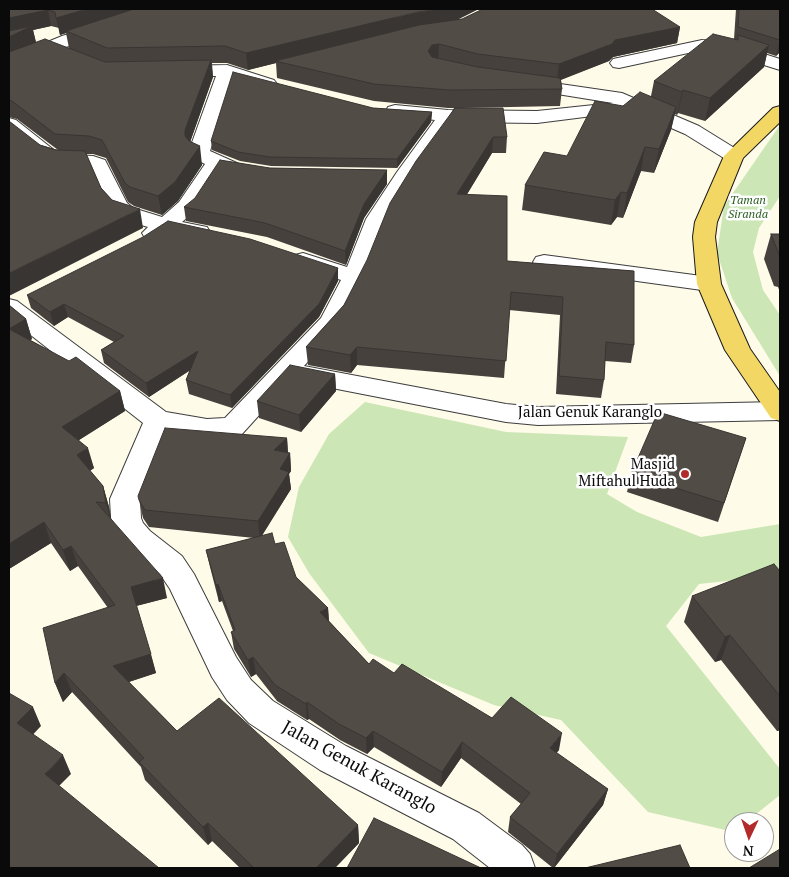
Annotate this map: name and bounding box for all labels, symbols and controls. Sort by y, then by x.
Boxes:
park label: Taman Siranda [728,194,768,222]
street label: Jalan Genuk Karanglo [518,404,662,422]
place label: Masjid Miftahul Huda [578,456,675,491]
marker: Masjid Miftahul Huda [679,468,691,480]
street label: Jalan Genuk Karanglo [278,717,440,819]
north arrow [724,812,774,862]
text: N [742,842,754,861]

